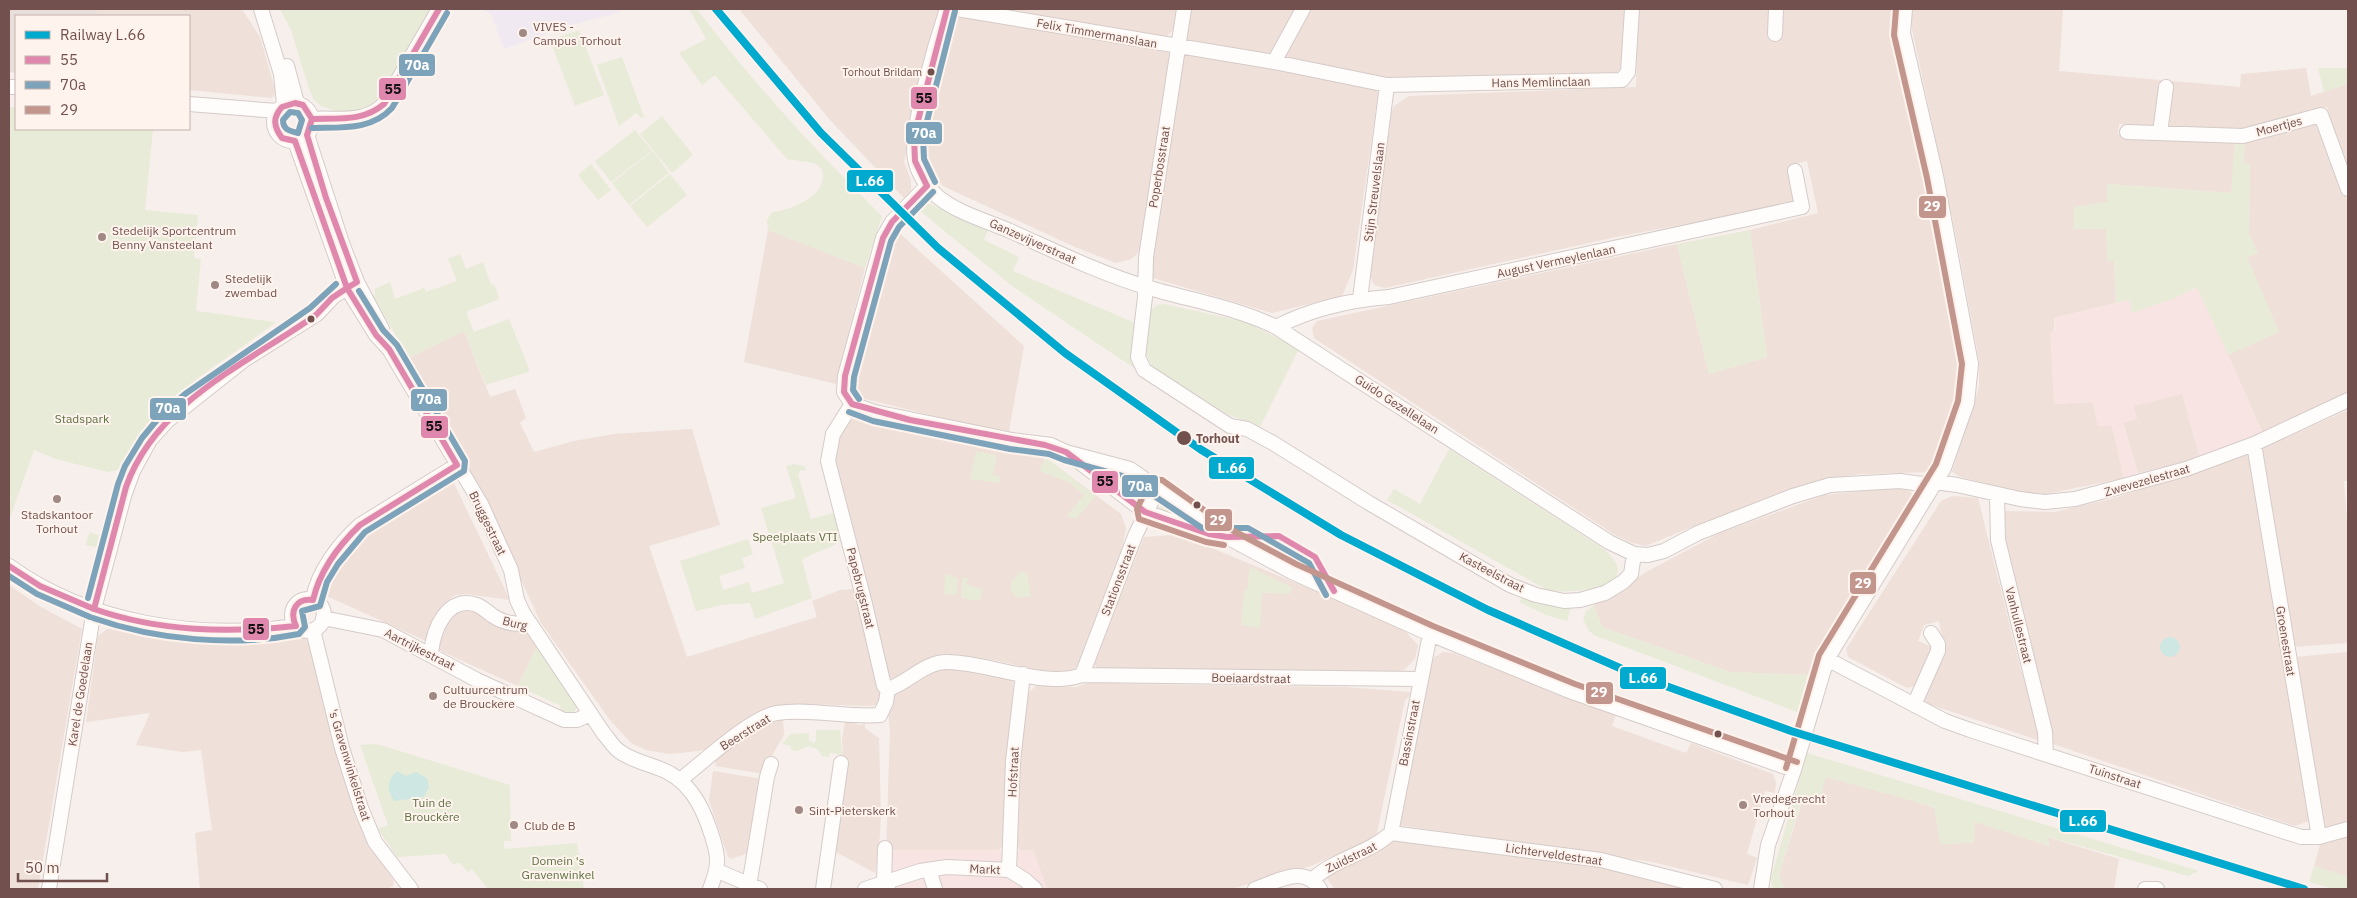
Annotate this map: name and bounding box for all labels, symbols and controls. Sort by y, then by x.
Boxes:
legend [15,15,190,130]
street label: Felix Timmermanslaan [1035,15,1159,51]
place label: VIVES - Campus Torhout [533,19,622,48]
text: Railway L.66 [60,25,146,44]
marker: VIVES - Campus Torhout [517,27,529,39]
text: 55 [60,50,78,69]
line badge: 70a [398,53,436,77]
text: 70a [405,56,429,74]
place label: Torhout Brildam [842,65,922,79]
marker: Torhout Brildam [926,67,936,77]
street label: Hans Memlinclaan [1491,74,1591,90]
text: 70a [60,75,86,94]
line badge: 55 [378,77,407,101]
text: 55 [385,80,401,98]
line badge: 55 [910,86,938,110]
text: 55 [916,89,932,107]
text: 29 [60,100,78,119]
street label: Moertjes [2254,113,2304,139]
line badge: 70a [905,121,943,145]
text: 70a [912,124,936,142]
street label: Poperbosstraat [1145,125,1173,209]
street label: Stijn Streuvelslaan [1360,141,1388,243]
line badge: L.66 [846,169,894,193]
text: L.66 [856,172,884,190]
line badge: 29 [1918,195,1947,219]
text: 29 [1924,197,1940,215]
street label: Ganzevijverstraat [987,215,1079,267]
place label: Stedelijk Sportcentrum Benny Vansteelant [112,223,236,252]
marker: Stedelijk Sportcentrum Benny Vansteelant [96,231,108,243]
street label: August Vermeylenlaan [1495,241,1617,281]
place label: Stedelijk zwembad [225,271,277,300]
marker: Stedelijk zwembad [209,279,221,291]
unlabelled marker [306,314,316,324]
street label: Guido Gezellelaan [1352,371,1442,437]
line badge: 70a [410,388,448,412]
text: 70a [417,390,441,408]
line badge: 70a [149,397,187,421]
text: 70a [156,399,180,417]
park label: Stadspark [55,411,110,426]
line badge: 55 [420,415,449,439]
text: 55 [426,417,442,435]
marker: Torhout [1175,429,1193,447]
place label: Torhout [1196,431,1240,446]
line badge: L.66 [1208,456,1255,480]
text: L.66 [1218,459,1246,477]
street label: Zwevezelestraat [2103,461,2191,499]
line badge: 55 [1091,470,1119,494]
text: 55 [1097,472,1113,490]
line badge: 70a [1121,474,1159,498]
text: 70a [1128,477,1152,495]
street label: Bruggestraat [466,488,510,558]
marker: Stadskantoor Torhout [51,493,63,505]
unlabelled marker [1192,500,1202,510]
place label: Stadskantoor Torhout [21,507,94,536]
line badge: 29 [1204,508,1233,532]
text: 29 [1210,511,1226,529]
park label: Speelplaats VTI [752,529,838,544]
street label: Stationsstraat [1097,542,1139,618]
street label: Papebrugstraat [844,546,878,630]
street label: Kasteelstraat [1457,549,1527,595]
line badge: 29 [1849,571,1877,595]
text: 29 [1855,574,1871,592]
street label: Vanhullestraat [2002,585,2036,665]
street label: Groenestraat [2273,605,2299,677]
street label: Burg [501,613,530,633]
line badge: 55 [242,617,270,641]
text: 55 [248,620,264,638]
street label: Aartrijkestraat [382,625,458,673]
street label: Karel de Goedelaan [64,641,96,747]
line badge: L.66 [1619,666,1667,690]
text: L.66 [1629,669,1657,687]
street label: Boeiaardstraat [1211,670,1291,686]
line badge: 29 [1585,681,1614,705]
place label: Cultuurcentrum de Brouckere [443,682,528,711]
text: 29 [1591,683,1607,701]
marker: Cultuurcentrum de Brouckere [427,690,439,702]
street label: Bassinstraat [1395,699,1423,767]
street label: 's Gravenwinkelstraat [326,707,374,823]
street label: Beerstraat [717,711,773,753]
unlabelled marker [1713,729,1723,739]
street label: Hofstraat [1004,746,1022,798]
street label: Tuinstraat [2087,760,2143,792]
place label: Vredegerecht Torhout [1753,791,1825,820]
park label: Tuin de Brouckère [404,795,460,824]
marker: Vredegerecht Torhout [1737,799,1749,811]
place label: Sint-Pieterskerk [809,803,897,818]
marker: Sint-Pieterskerk [793,804,805,816]
line badge: L.66 [2059,809,2107,833]
text: L.66 [2069,812,2097,830]
place label: Club de B [524,818,576,833]
marker: Club de B [508,819,520,831]
street label: Zuidstraat [1323,838,1379,876]
street label: Lichterveldestraat [1505,840,1603,868]
scale bar [18,850,106,882]
park label: Domein 's Gravenwinkel [521,853,595,882]
text: 50 m [25,858,60,877]
street label: Markt [969,861,1001,877]

